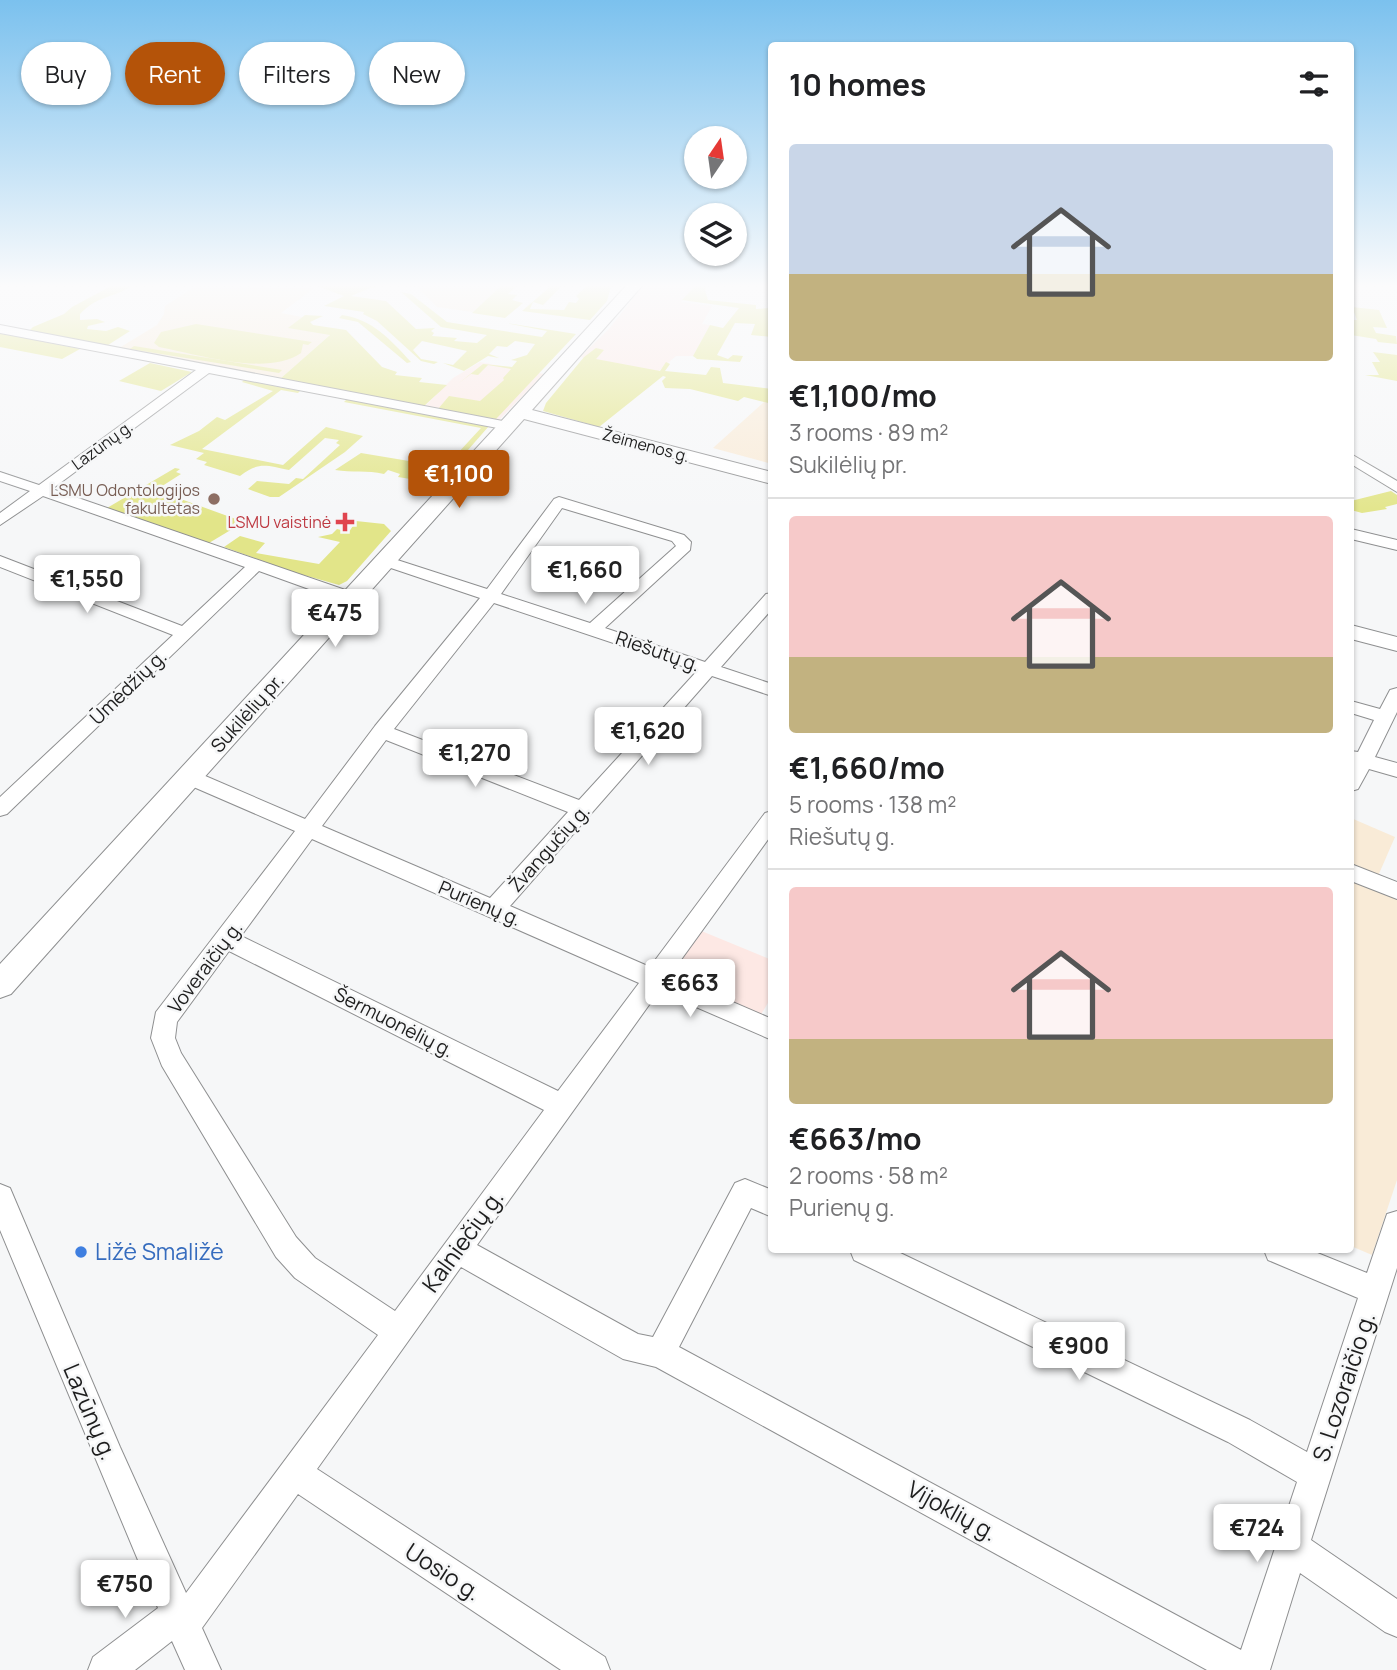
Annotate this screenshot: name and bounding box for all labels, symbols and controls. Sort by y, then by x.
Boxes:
chip: Buy [21,42,111,105]
chip: Rent [125,42,225,105]
chip: Filters [239,42,355,105]
chip: New [369,42,465,105]
text: 10 homes [789,64,926,105]
icon: filters [1295,65,1333,103]
north arrow [684,126,747,189]
map controls [684,126,747,266]
icon: home [998,189,1124,315]
button: layers [684,203,747,266]
text: €1,100/mo [789,375,937,416]
street label: Lazūnų g. [67,415,137,475]
text: 3 rooms · 89 m² [789,416,949,448]
street label: Žeimenos g. [600,423,692,467]
text: Sukilėlių pr. [789,448,907,480]
pin: €1,100 [402,450,516,510]
text: €1,100 [424,457,494,489]
place label: LSMU Odontologijos fakultetas [50,479,200,519]
marker: LSMU Odontologijos fakultetas [206,491,222,507]
place label: LSMU vaistinė [227,511,331,533]
marker: LSMU vaistinė [337,514,353,530]
pin: €1,660 [528,546,642,606]
text: €1,660 [547,553,623,585]
pin: €1,550 [30,556,144,615]
icon: home [998,561,1124,687]
text: €1,550 [50,562,124,594]
pin: €475 [294,590,376,649]
text: €475 [308,596,362,628]
street label: Riešutų g. [612,624,704,678]
street label: Ūmėdžių g. [84,644,172,730]
street label: Sukilėlių pr. [205,668,289,758]
pin: €1,620 [591,708,705,767]
text: €1,620 [611,714,685,746]
pin: €1,270 [418,730,532,789]
text: €1,270 [439,736,511,768]
text: €1,660/mo [789,747,945,788]
text: 5 rooms · 138 m² [789,788,956,820]
street label: Žvangučių g. [503,798,595,898]
text: Riešutų g. [789,820,895,852]
street label: Purienų g. [435,874,525,932]
street label: Voveraičių g. [162,916,248,1018]
icon: home [998,932,1124,1058]
pin: €663 [649,960,731,1019]
text: €663 [661,966,719,998]
street label: Šermuonėlių g. [330,981,458,1063]
text: €663/mo [789,1118,922,1159]
text: 2 rooms · 58 m² [789,1159,948,1191]
street label: Kalniečių g. [414,1183,510,1298]
text: Purienų g. [789,1191,895,1223]
place label: Ližė Smaližė [95,1235,224,1267]
marker: Ližė Smaližė [73,1244,89,1260]
street label: S. Lozoraičio g. [1304,1308,1382,1465]
pin: €900 [1038,1322,1120,1382]
text: €900 [1049,1329,1109,1361]
street label: Lazūnų g. [56,1359,126,1465]
street label: Vijoklių g. [902,1472,1003,1548]
pin: €724 [1216,1504,1298,1564]
text: €724 [1229,1511,1285,1543]
street label: Uosio g. [399,1535,488,1608]
pin: €750 [84,1560,166,1620]
text: €750 [97,1567,153,1599]

